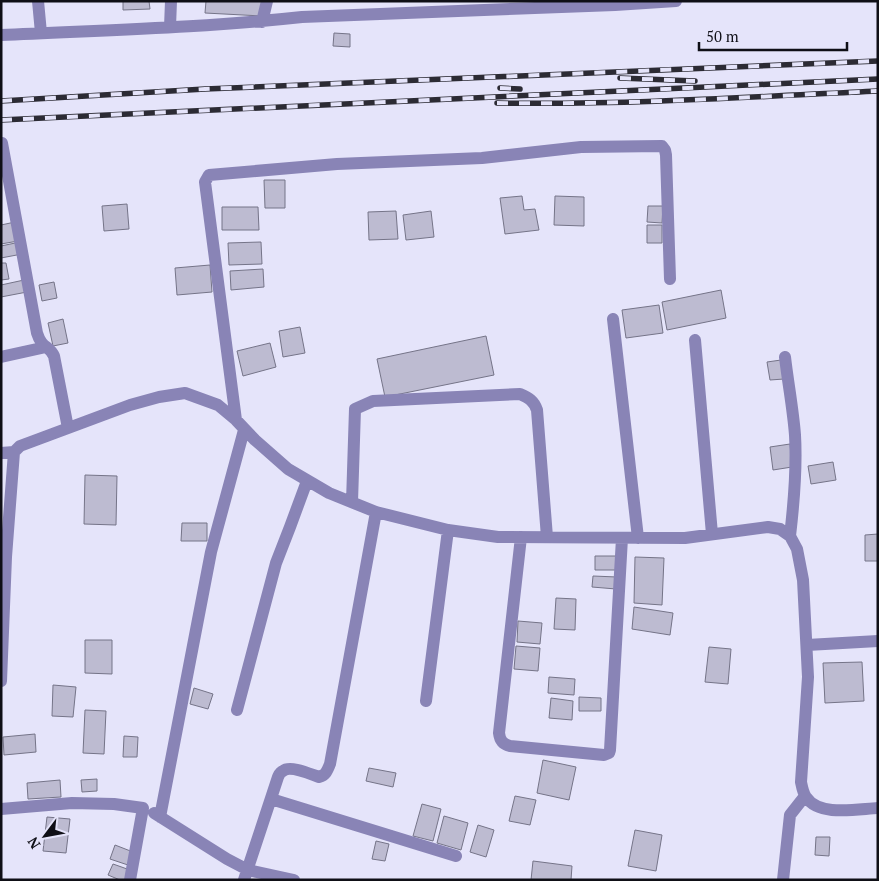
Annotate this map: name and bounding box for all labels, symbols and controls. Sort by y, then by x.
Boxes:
scale bar [699,20,846,52]
text: 50 m [706,26,739,46]
north arrow [20,811,70,861]
text: N [22,833,44,853]

